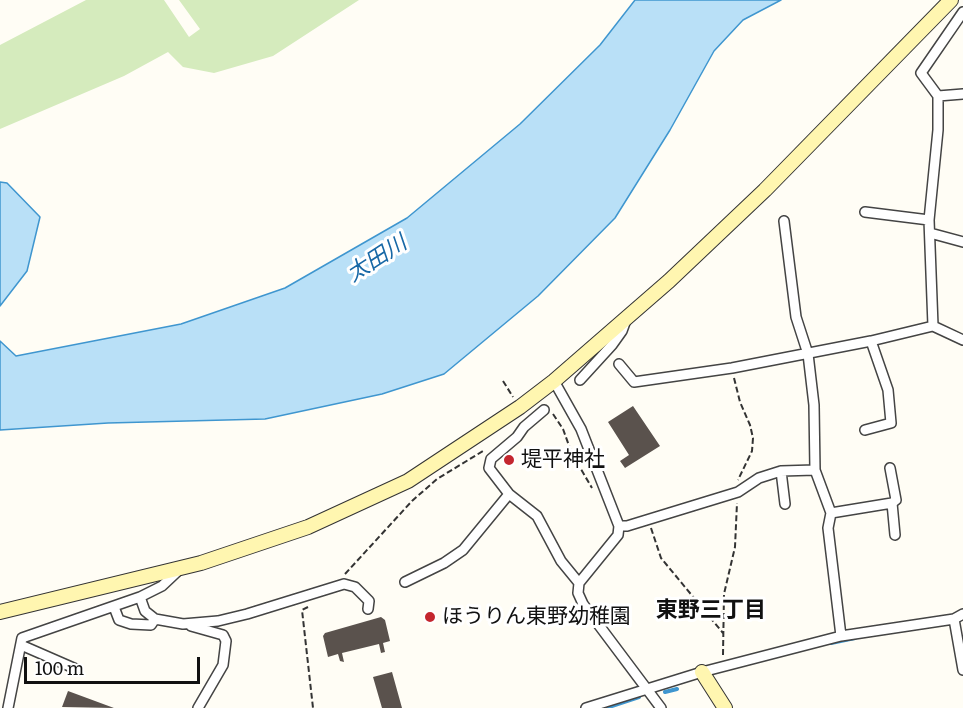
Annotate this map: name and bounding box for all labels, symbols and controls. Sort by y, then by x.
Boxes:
water label: 太田川 [342,230,412,288]
place label: 堤平神社 [521,447,605,473]
marker: 堤平神社 [502,453,516,467]
district label: 東野三丁目 [656,598,766,624]
place label: ほうりん東野幼稚園 [442,604,631,630]
marker: ほうりん東野幼稚園 [423,610,437,624]
scale bar [27,645,202,683]
text: 100 m [35,654,84,681]

